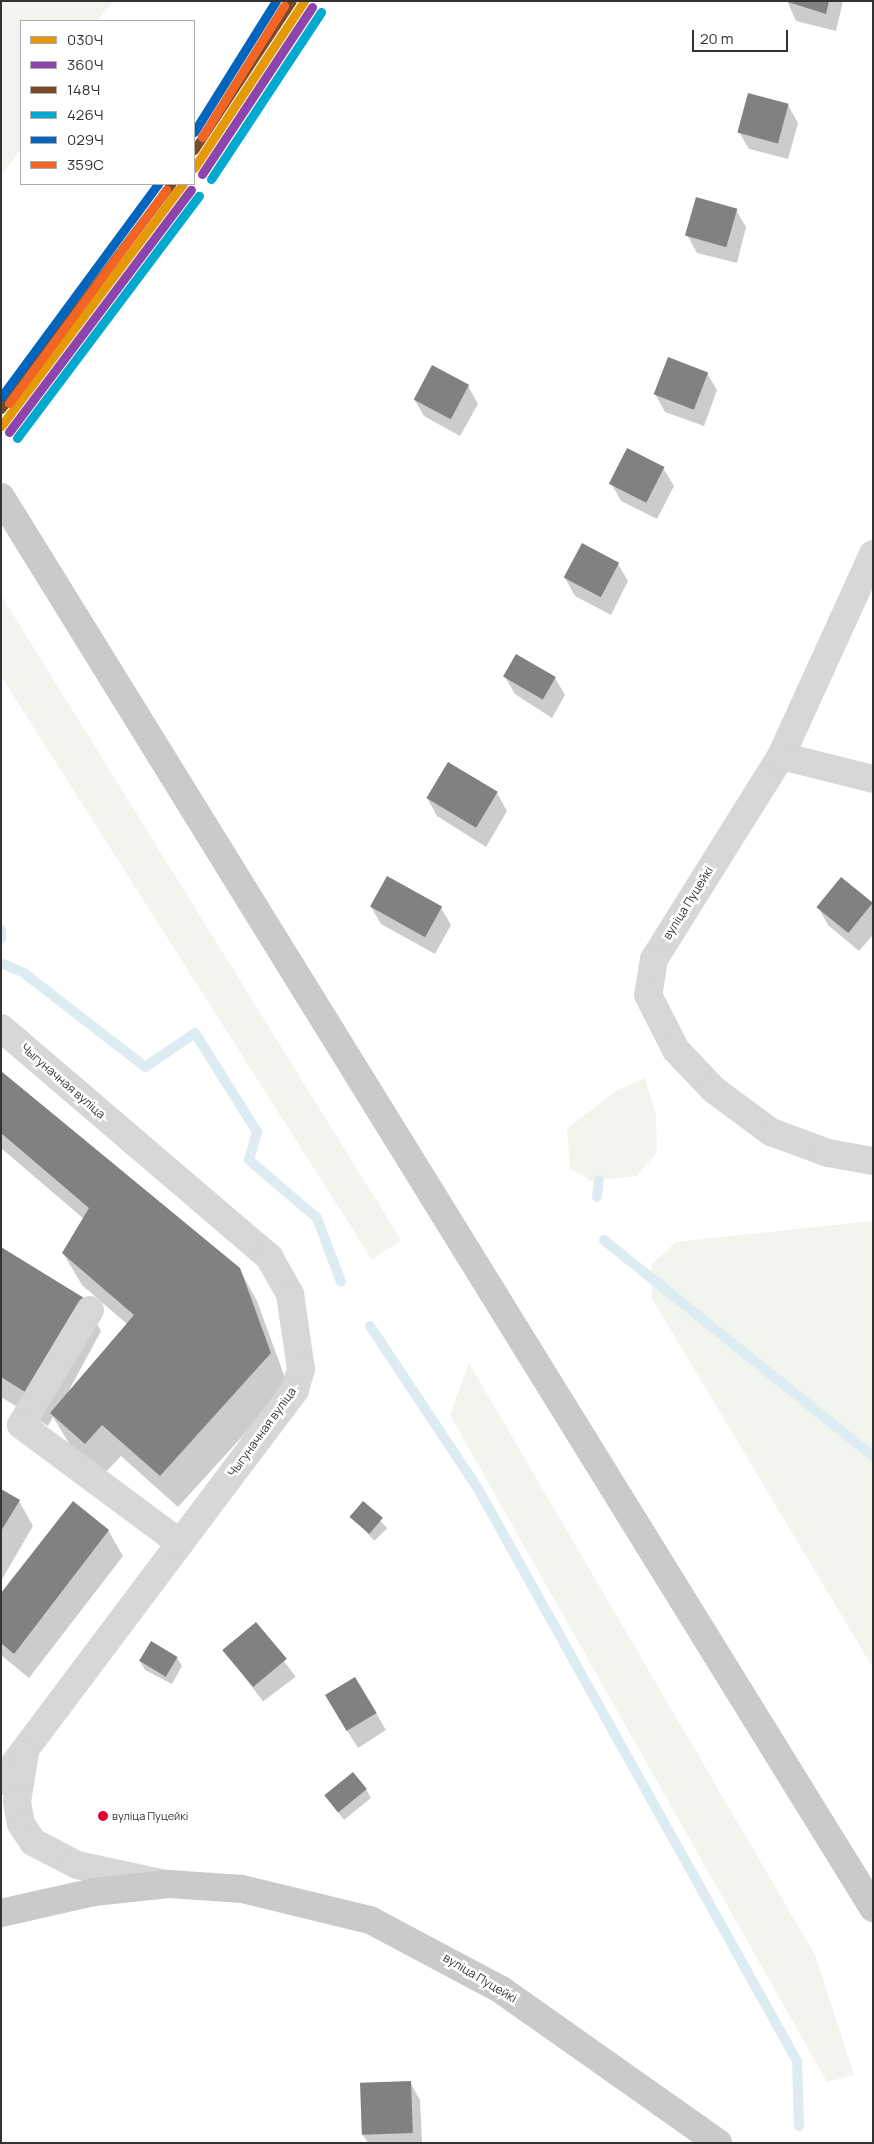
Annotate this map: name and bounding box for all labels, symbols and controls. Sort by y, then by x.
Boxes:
legend [20,20,195,185]
scale bar [694,20,790,52]
text: 20 m [700,28,733,49]
text: 030Ч [67,29,103,50]
text: 360Ч [67,54,103,75]
text: 148Ч [67,79,100,100]
text: 426Ч [67,104,103,125]
text: 029Ч [67,129,104,150]
text: 359С [67,154,104,175]
street label: вуліца Пуцейкі [660,864,716,942]
street label: Чыгуначная вуліца [18,1040,108,1122]
street label: Чыгуначная вуліца [225,1384,299,1480]
place label: вуліца Пуцейкі [112,1809,188,1823]
marker: вуліца Пуцейкі [98,1811,108,1821]
street label: вуліца Пуцейкі [441,1950,519,2006]

